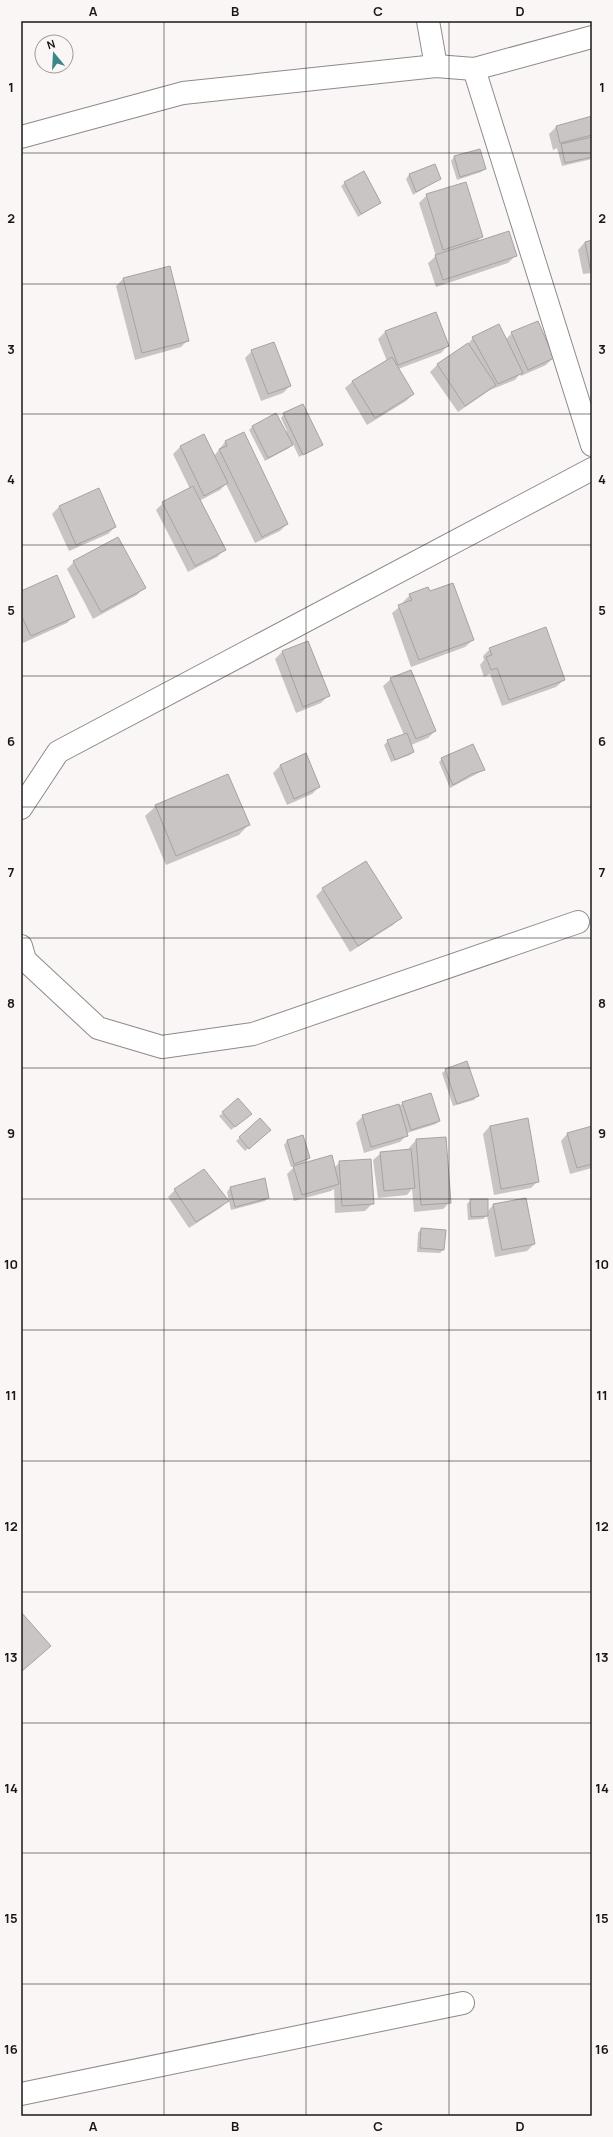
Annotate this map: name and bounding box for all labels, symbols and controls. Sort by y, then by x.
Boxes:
text: A [89,2,98,20]
text: B [231,2,239,20]
text: C [373,2,383,20]
text: D [515,2,525,20]
north arrow [34,34,74,74]
text: N [45,36,57,52]
text: 1 [8,78,14,96]
text: 1 [599,78,605,96]
text: 2 [7,209,15,227]
text: 2 [598,209,606,227]
text: 3 [7,340,15,358]
text: 3 [598,340,606,358]
text: 4 [7,470,15,488]
text: 4 [598,470,606,488]
text: 5 [7,601,15,619]
text: 5 [598,601,606,619]
text: 6 [7,732,15,750]
text: 6 [598,732,606,750]
text: 7 [8,863,15,881]
text: 7 [599,863,606,881]
text: 8 [7,994,15,1012]
text: 8 [598,994,606,1012]
text: 9 [7,1124,15,1142]
text: 9 [598,1124,606,1142]
text: 10 [4,1255,18,1273]
text: 10 [595,1255,609,1273]
text: 11 [5,1386,17,1404]
text: 11 [596,1386,608,1404]
text: 12 [4,1517,18,1535]
text: 12 [595,1517,609,1535]
text: 13 [4,1648,18,1666]
text: 13 [595,1648,609,1666]
text: 14 [4,1779,18,1797]
text: 14 [595,1779,609,1797]
text: 15 [4,1909,18,1927]
text: 15 [595,1909,609,1927]
text: 16 [4,2040,18,2058]
text: 16 [595,2040,609,2058]
text: A [89,2117,98,2135]
text: B [231,2117,239,2135]
text: C [373,2117,383,2135]
text: D [515,2117,525,2135]

